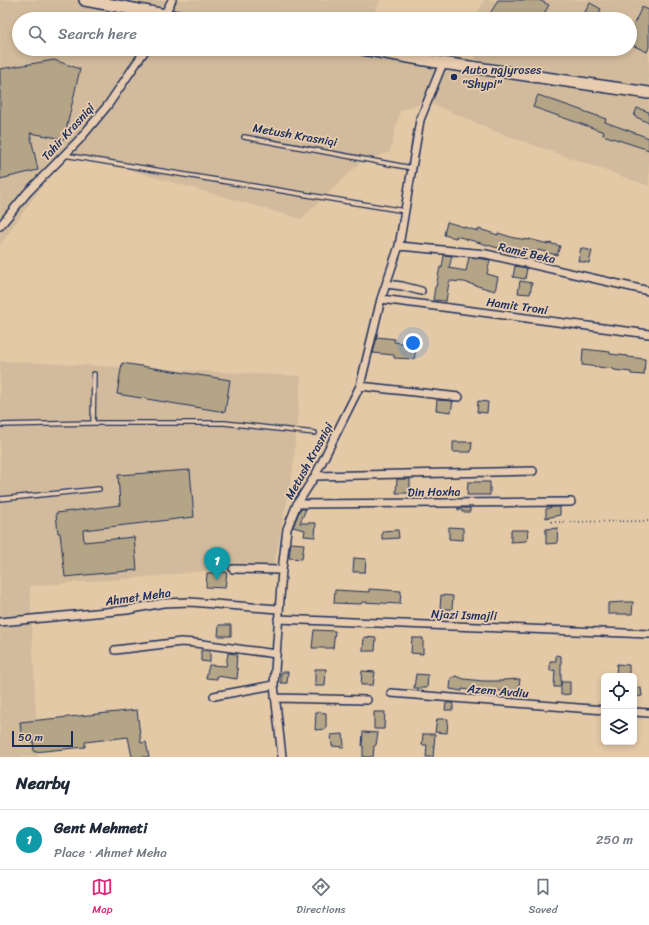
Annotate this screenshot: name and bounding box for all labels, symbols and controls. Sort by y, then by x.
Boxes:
search box [12,12,637,56]
text: Search here [58,21,137,47]
icon: search [26,23,48,45]
place label: Auto ngjyroses "Shypi" [461,59,542,95]
marker: Auto ngjyroses "Shypi" [449,72,459,82]
street label: Tahir Krasniqi [36,97,101,166]
street label: Metush Krasniqi [251,117,340,153]
street label: Ramë Beka [496,236,558,270]
street label: Hamit Troni [485,291,550,321]
your location [403,333,423,353]
street label: Metush Krasniqi [279,418,340,504]
street label: Din Hoxha [407,481,461,503]
pin: 1 [204,547,230,580]
street label: Ahmet Meha [103,582,172,613]
street label: Njazi Ismajli [431,603,498,627]
map controls [601,673,637,745]
button: locate [601,673,637,709]
street label: Azem Avdiu [465,677,530,705]
button: layers [601,709,637,745]
text: 50 m [18,728,43,747]
scale bar [12,729,73,748]
text: Nearby [16,768,70,798]
text: Gent Mehmeti [54,815,147,841]
text: 1 [26,828,32,851]
text: 250 m [596,828,633,851]
text: Place · Ahmet Meha [54,841,167,864]
tab: Map [91,876,113,919]
tab: Directions [296,876,346,919]
tab: Saved [529,876,558,919]

